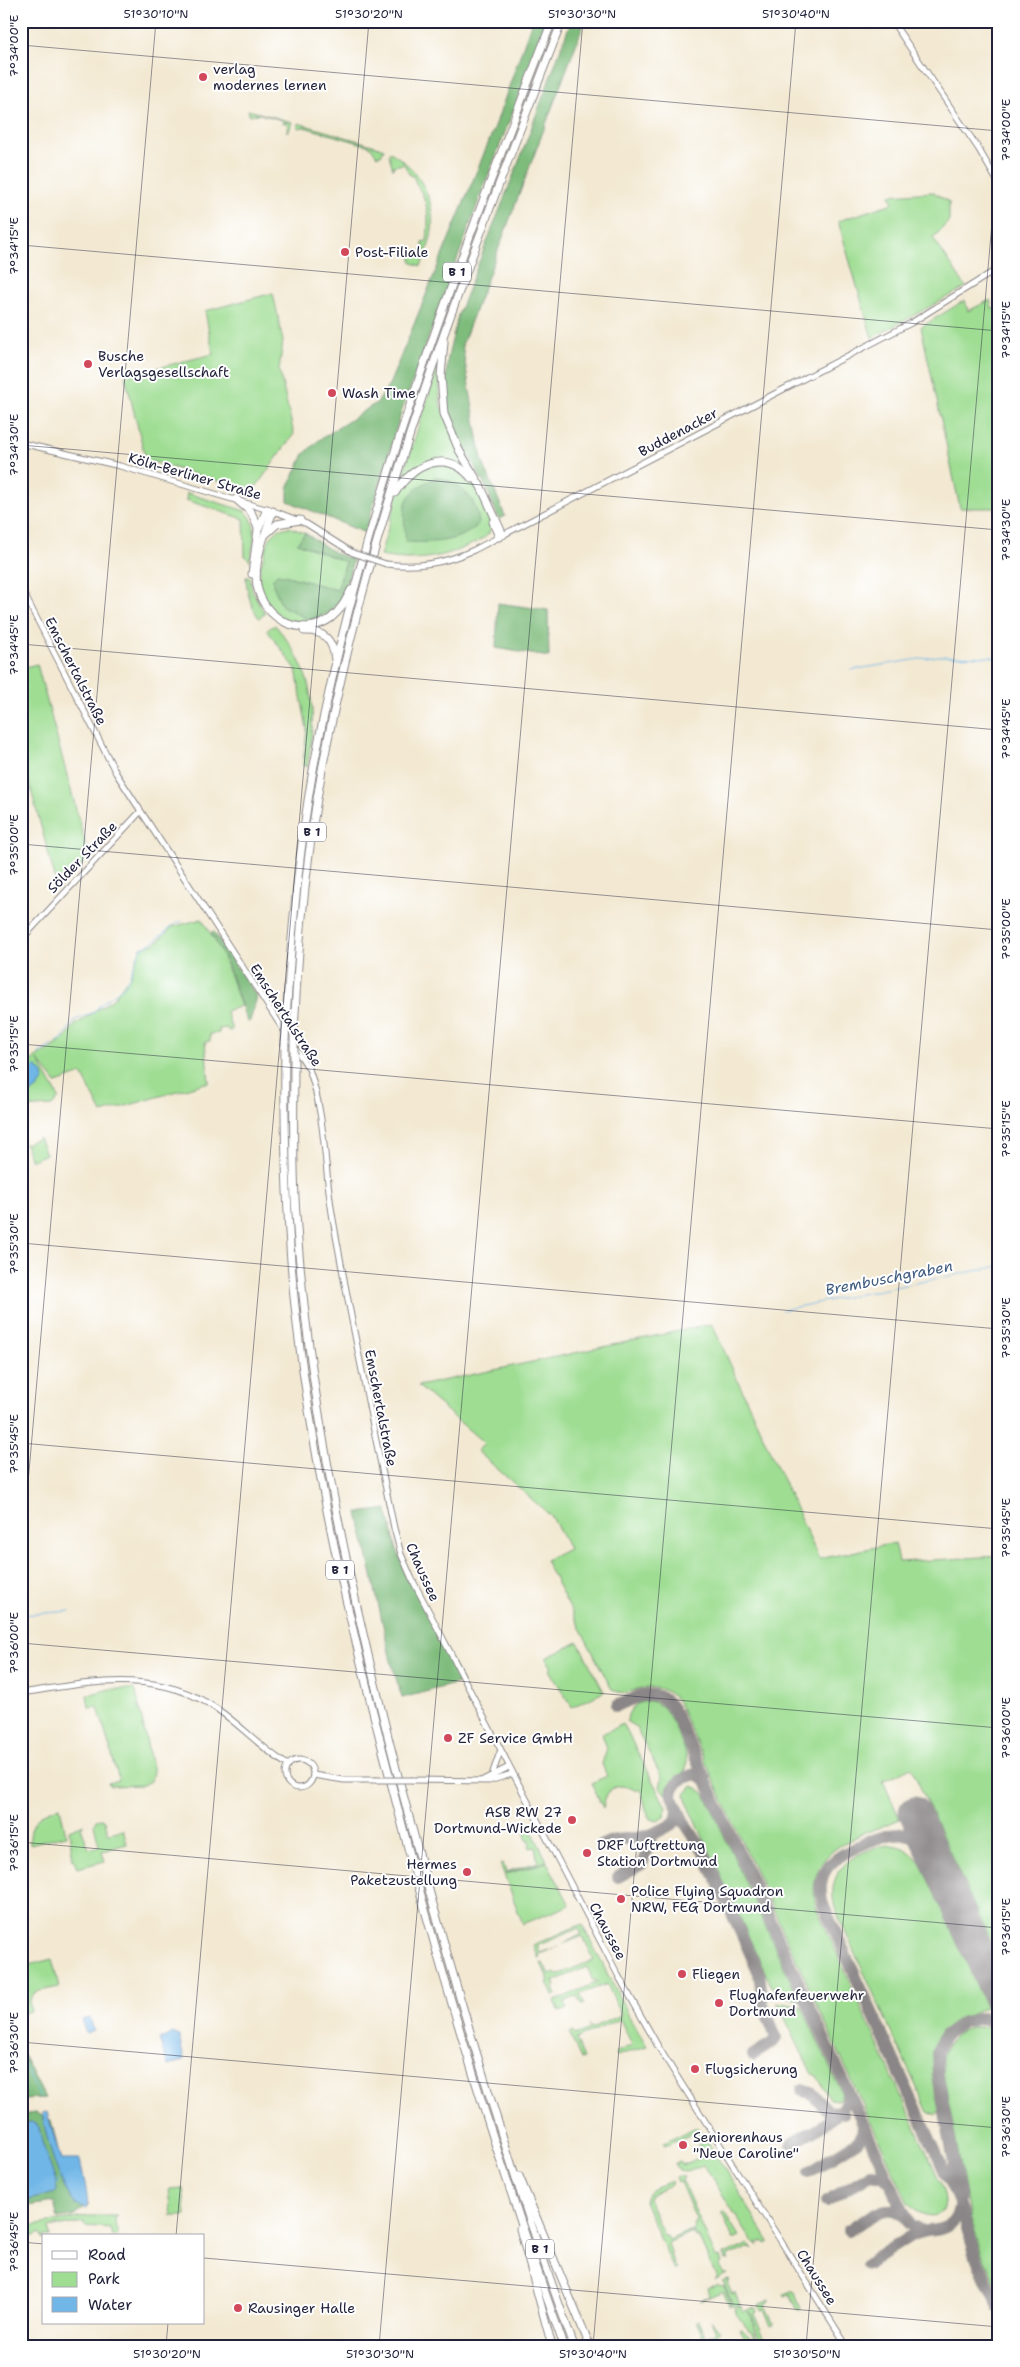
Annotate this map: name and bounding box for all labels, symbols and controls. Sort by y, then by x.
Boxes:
text: 51°30'10"N [124,6,188,22]
text: 51°30'20"N [335,6,403,22]
text: 51°30'30"N [548,6,616,22]
text: 51°30'40"N [762,6,830,22]
text: 7°34'00"E [6,15,22,77]
place label: verlag modernes lernen [213,60,327,94]
marker: verlag modernes lernen [197,71,209,83]
text: 7°34'00"E [998,99,1014,161]
text: 7°34'15"E [6,217,22,275]
place label: Post-Filiale [355,243,428,261]
marker: Post-Filiale [339,246,351,258]
road number: B 1 [443,262,471,282]
text: 7°34'15"E [998,301,1014,359]
place label: Busche Verlagsgesellschaft [98,347,229,381]
marker: Busche Verlagsgesellschaft [82,358,94,370]
place label: Wash Time [342,384,416,402]
marker: Wash Time [326,387,338,399]
street label: Buddenacker [635,403,721,460]
text: 7°34'30"E [6,414,22,476]
street label: Köln-Berliner Straße [126,448,264,504]
text: 7°34'30"E [998,499,1014,561]
street label: Emschertalstraße [41,614,111,728]
text: 7°34'45"E [6,615,22,675]
text: 7°34'45"E [998,699,1014,759]
text: 7°35'00"E [6,814,22,876]
street label: Sölder Straße [43,817,121,897]
road number: B 1 [298,822,326,842]
text: 7°35'00"E [998,898,1014,960]
street label: Emschertalstraße [246,960,326,1070]
text: 7°35'15"E [6,1015,22,1073]
text: 7°35'15"E [998,1100,1014,1158]
text: 7°35'30"E [6,1213,22,1275]
water label: Brembuschgraben [824,1256,954,1300]
text: 7°35'30"E [998,1297,1014,1359]
street label: Emschertalstraße [361,1348,401,1468]
text: 7°35'45"E [6,1414,22,1474]
text: 7°35'45"E [998,1498,1014,1558]
street label: Chaussee [402,1540,444,1604]
road number: B 1 [326,1560,354,1580]
text: 7°36'00"E [6,1612,22,1674]
text: 7°36'00"E [998,1697,1014,1759]
place label: ZF Service GmbH [458,1729,573,1747]
marker: ZF Service GmbH [442,1732,454,1744]
place label: ASB RW 27 Dortmund-Wickede [434,1803,562,1837]
text: 7°36'15"E [6,1814,22,1872]
marker: ASB RW 27 Dortmund-Wickede [566,1814,578,1826]
place label: DRF Luftrettung Station Dortmund [597,1836,717,1870]
marker: DRF Luftrettung Station Dortmund [581,1847,593,1859]
place label: Hermes Paketzustellung [350,1855,457,1889]
marker: Hermes Paketzustellung [461,1866,473,1878]
place label: Police Flying Squadron NRW, FEG Dortmund [631,1882,784,1916]
marker: Police Flying Squadron NRW, FEG Dortmund [615,1893,627,1905]
text: 7°36'15"E [998,1898,1014,1956]
street label: Chaussee [585,1899,631,1963]
place label: Fliegen [692,1965,740,1983]
marker: Fliegen [676,1968,688,1980]
place label: Flughafenfeuerwehr Dortmund [729,1986,865,2020]
marker: Flughafenfeuerwehr Dortmund [713,1997,725,2009]
text: 7°36'30"E [6,2012,22,2074]
place label: Flugsicherung [705,2060,798,2078]
marker: Flugsicherung [689,2063,701,2075]
text: 7°36'30"E [998,2096,1014,2158]
place label: Seniorenhaus "Neue Caroline" [693,2128,799,2162]
marker: Seniorenhaus "Neue Caroline" [677,2139,689,2151]
text: 7°36'45"E [6,2212,22,2272]
legend [42,2234,205,2324]
road number: B 1 [526,2240,554,2258]
text: Road [88,2245,126,2265]
street label: Chaussee [793,2246,841,2308]
text: Park [88,2269,120,2289]
text: Water [88,2295,132,2315]
place label: Rausinger Halle [248,2299,355,2317]
marker: Rausinger Halle [232,2302,244,2314]
text: 51°30'20"N [133,2346,201,2362]
text: 51°30'30"N [346,2346,414,2362]
text: 51°30'40"N [559,2346,627,2362]
text: 51°30'50"N [773,2346,841,2362]

